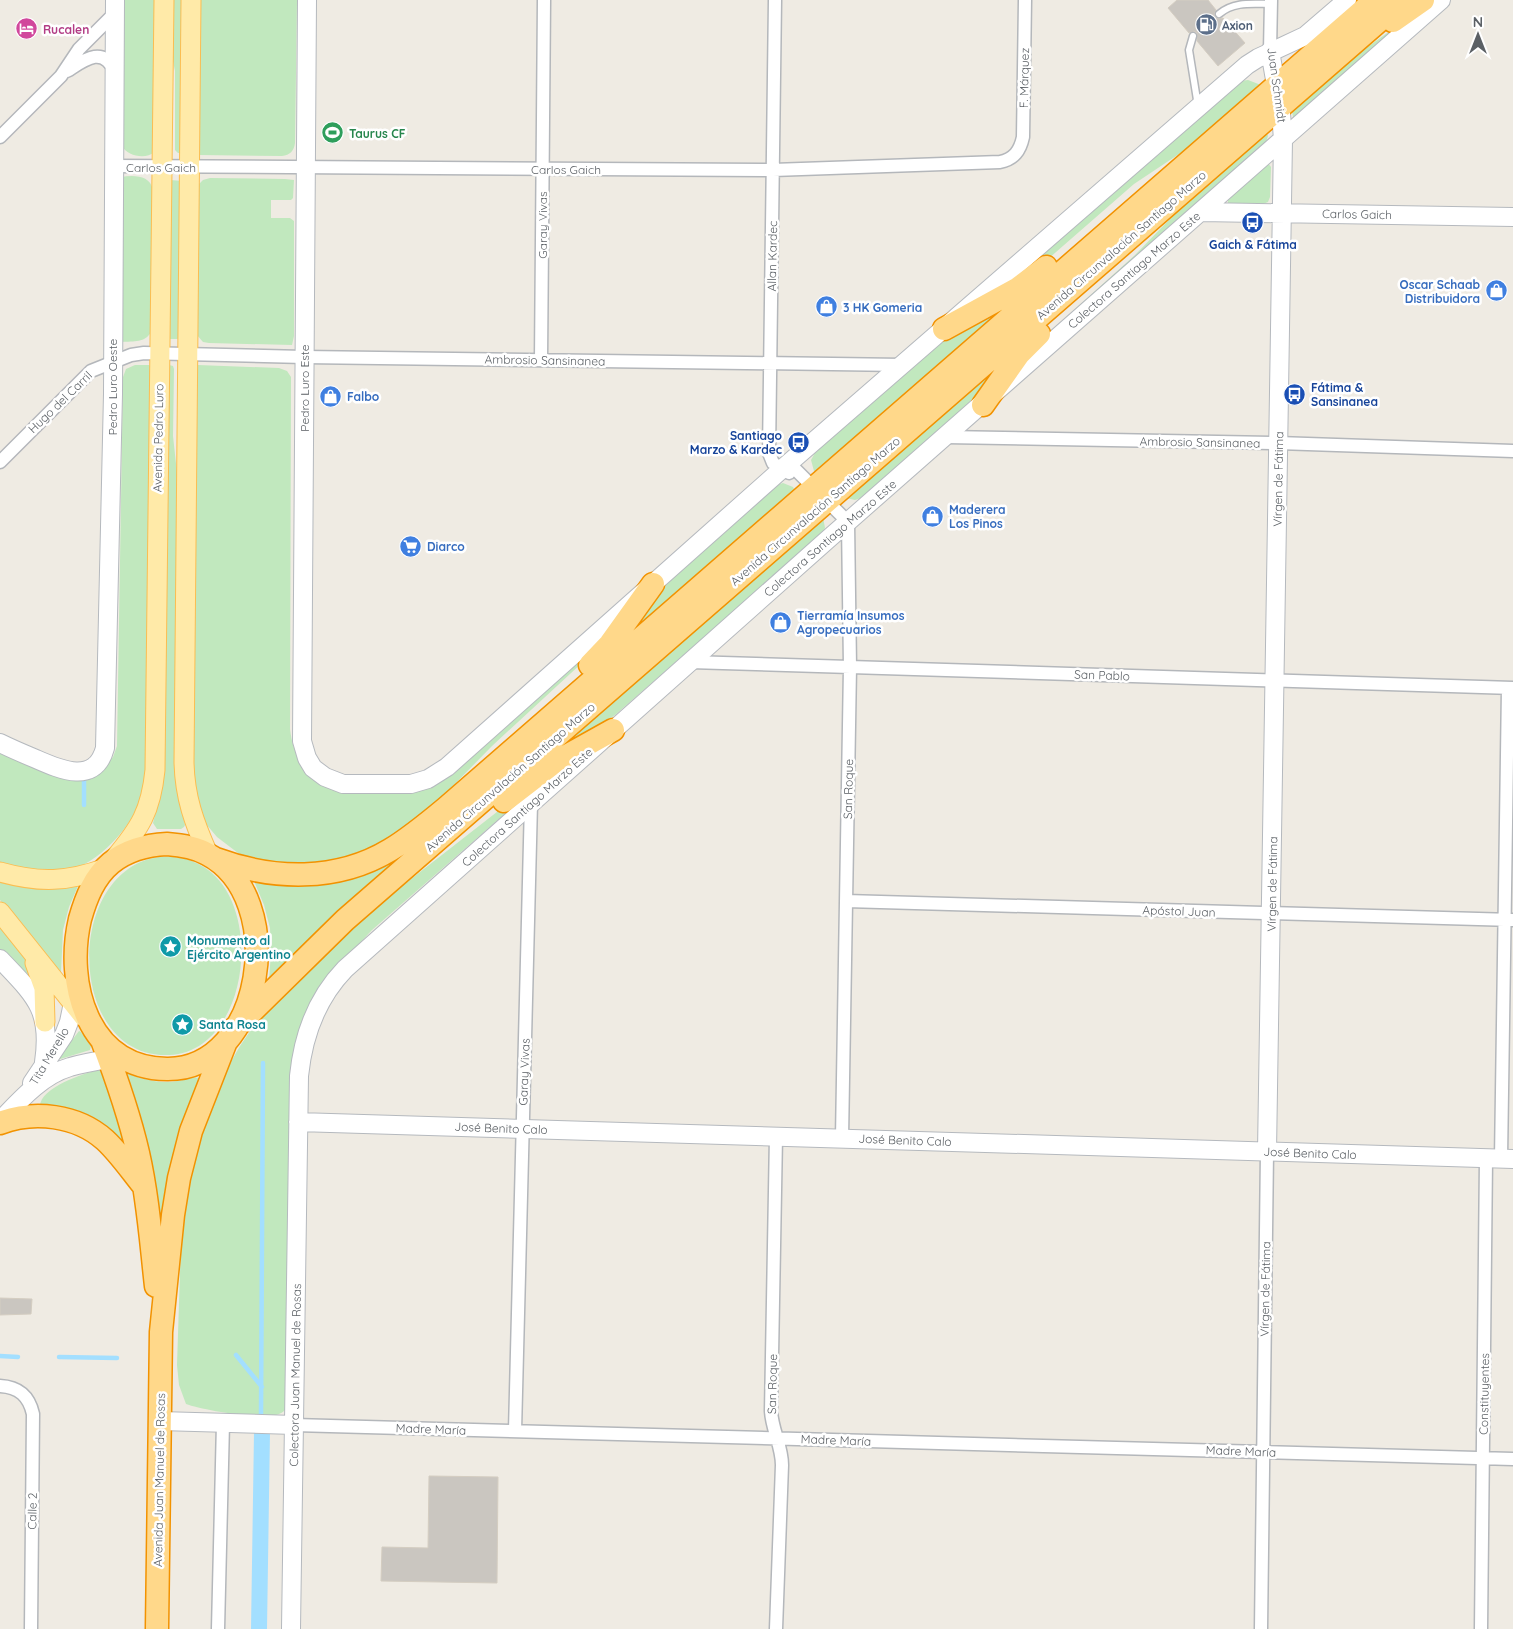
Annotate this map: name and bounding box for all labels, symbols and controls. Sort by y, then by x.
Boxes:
north arrow [1453,10,1503,60]
fuel station icon: Axion [1194,13,1218,37]
text: N [1473,13,1483,31]
hotel icon: Rucalen [15,17,39,41]
place label: Axion [1222,18,1253,33]
place label: Rucalen [43,22,89,37]
street label: Juan Schmidt [1264,46,1290,124]
street label: F. Márquez [1016,47,1032,108]
sports icon: Taurus CF [321,121,345,145]
place label: Taurus CF [349,126,406,141]
street label: Carlos Gaich [126,160,196,175]
street label: Carlos Gaich [531,162,601,177]
street label: Avenida Circunvalación Santiago Marzo [1033,167,1209,323]
street label: Garay Vivas [535,191,550,259]
street label: Carlos Gaich [1322,206,1392,222]
street label: Colectora Santiago Marzo Este [1065,208,1204,332]
bus stop icon: Gaich & Fátima [1241,211,1265,235]
street label: Allan Kardec [764,220,780,292]
place label: Gaich & Fátima [1209,237,1297,252]
place label: Oscar Schaab Distribuidora [1400,277,1480,306]
shop icon: Oscar Schaab Distribuidora [1484,279,1508,303]
shop icon: 3 HK Gomeria [815,295,839,319]
place label: 3 HK Gomeria [843,300,922,315]
street label: Pedro Luro Oeste [105,339,120,435]
street label: Pedro Luro Este [297,344,312,432]
street label: Ambrosio Sansinanea [485,351,605,369]
street label: Hugo del Carril [25,368,95,436]
place label: Fátima & Sansinanea [1311,380,1378,409]
bus stop icon: Fátima & Sansinanea [1283,382,1307,406]
street label: Avenida Pedro Luro [150,384,166,492]
shop icon: Falbo [319,384,343,408]
place label: Falbo [347,389,380,404]
place label: Santiago Marzo & Kardec [690,428,782,457]
bus stop icon: Santiago Marzo & Kardec [786,430,810,454]
street label: Vírgen de Fátima [1270,431,1286,527]
street label: Avenida Circunvalación Santiago Marzo [727,433,903,589]
street label: Ambrosio Sansinanea [1140,433,1260,451]
street label: Colectora Santiago Marzo Este [761,476,900,600]
place label: Maderera Los Pinos [949,502,1006,531]
shop icon: Maderera Los Pinos [921,504,945,528]
supermarket icon: Diarco [399,534,423,558]
place label: Diarco [427,539,465,554]
place label: Tierramía Insumos Agropecuarios [797,608,905,637]
shop icon: Tierramía Insumos Agropecuarios [769,610,793,634]
street label: San Pablo [1074,667,1130,683]
street label: Avenida Circunvalación Santiago Marzo [422,699,598,855]
street label: Colectora Santiago Marzo Este [459,744,596,870]
street label: San Roque [840,758,856,819]
street label: Vírgen de Fátima [1264,836,1280,932]
street label: Apóstol Juan [1142,902,1216,920]
place label: Monumento al Ejército Argentino [187,933,291,962]
place icon: Monumento al Ejército Argentino [159,935,183,959]
place icon: Santa Rosa [171,1012,195,1036]
place label: Santa Rosa [199,1017,266,1032]
street label: Tita Merello [26,1024,72,1088]
street label: Garay Vivas [515,1038,533,1106]
street label: José Benito Calo [454,1119,548,1137]
street label: José Benito Calo [858,1131,952,1149]
street label: José Benito Calo [1263,1144,1357,1162]
street label: Vírgen de Fátima [1257,1241,1273,1337]
street label: Colectora Juan Manuel de Rosas [286,1283,304,1467]
street label: Constituyentes [1476,1352,1492,1435]
street label: San Roque [764,1353,780,1414]
street label: Avenida Juan Manuel de Rosas [150,1393,168,1567]
street label: Madre María [395,1420,467,1438]
street label: Madre María [800,1431,872,1449]
street label: Madre María [1205,1442,1277,1460]
street label: Calle 2 [24,1492,40,1530]

